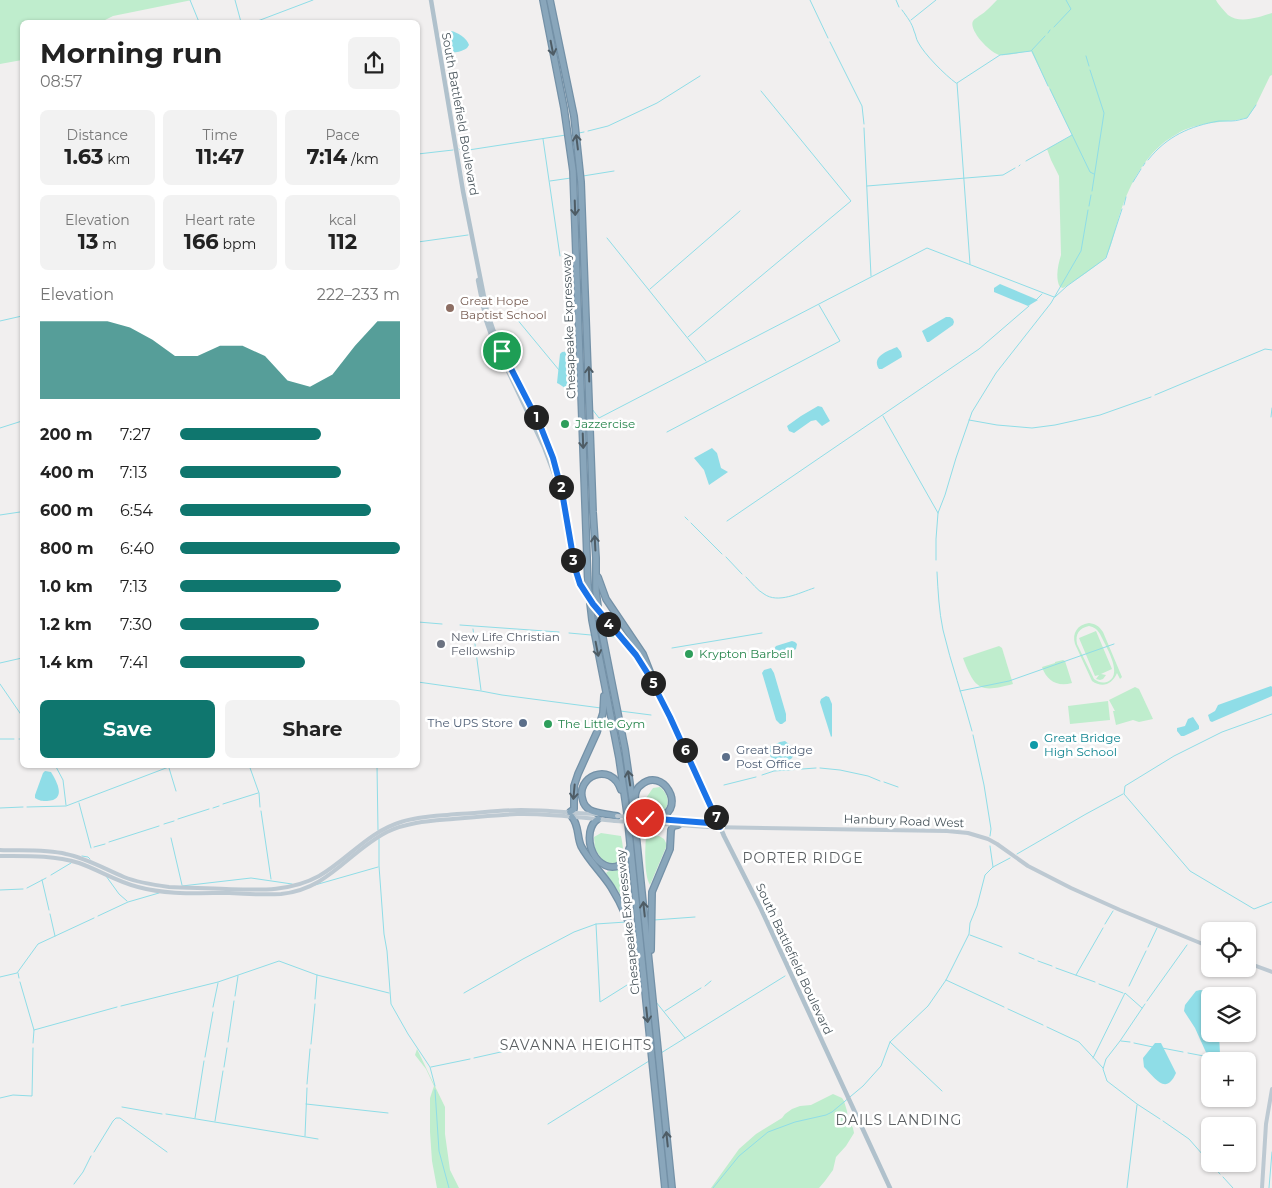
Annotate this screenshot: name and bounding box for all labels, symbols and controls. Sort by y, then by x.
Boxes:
street label: South Battlefield Boulevard [439,31,482,197]
text: Morning run [40,36,222,70]
button: share [348,37,400,89]
one-way arrow [548,39,557,55]
text: 08:57 [40,72,82,91]
text: Distance [67,126,128,144]
text: Time [202,126,238,144]
text: Pace [325,126,360,144]
one-way arrow [572,134,582,150]
text: 1.63 [64,144,104,169]
text: 11:47 [196,144,244,169]
text: 7:14 [306,144,347,169]
text: km [104,150,130,168]
text: /km [347,150,379,168]
one-way arrow [570,200,580,216]
text: Elevation [65,211,130,229]
text: Heart rate [185,211,255,229]
text: kcal [329,211,357,229]
text: 13 [78,229,98,254]
text: 166 [184,229,219,254]
text: 112 [328,229,357,254]
text: m [98,235,117,253]
text: bpm [219,235,256,253]
street label: Chesapeake Expressway [558,252,579,399]
text: Elevation [40,285,114,304]
text: 222–233 m [317,285,400,304]
place label: Great Hope Baptist School [460,293,547,322]
marker: Great Hope Baptist School [444,302,456,314]
pin [481,330,523,372]
icon: arrive [488,337,516,365]
one-way arrow [584,366,593,382]
pin: 1 [524,404,548,430]
text: 1 [534,408,539,426]
place label: Jazzercise [574,416,635,431]
marker: Jazzercise [559,418,571,430]
text: 200 m [40,425,92,444]
text: 7:27 [120,425,151,444]
one-way arrow [578,432,588,449]
text: 400 m [40,463,94,482]
text: 7:13 [120,463,147,482]
pin: 2 [548,474,574,500]
text: 2 [557,478,566,496]
text: 600 m [40,501,93,520]
text: 6:54 [120,501,153,520]
one-way arrow [590,535,599,551]
text: 800 m [40,539,94,558]
text: 6:40 [120,539,154,558]
pin: 3 [560,548,586,572]
text: 3 [569,551,578,569]
text: 1.0 km [40,577,93,596]
text: 7:13 [120,577,147,596]
pin: 4 [596,612,620,636]
text: 1.2 km [40,615,92,634]
text: 7:30 [120,615,152,634]
text: 4 [604,615,613,633]
place label: New Life Christian Fellowship [451,629,560,658]
marker: New Life Christian Fellowship [435,638,447,650]
one-way arrow [593,641,603,657]
place label: Krypton Barbell [699,646,793,661]
marker: Krypton Barbell [683,648,695,660]
text: 1.4 km [40,653,93,672]
text: 7:41 [120,653,148,672]
pin: 5 [640,670,666,696]
text: 5 [649,674,658,692]
button: Save [40,700,215,758]
button: Share [225,700,400,758]
place label: The UPS Store [428,715,513,730]
place label: The Little Gym [558,716,645,731]
marker: The UPS Store [517,717,529,729]
marker: The Little Gym [542,718,554,730]
place label: Great Bridge High School [1044,730,1121,759]
pin: 6 [672,738,698,762]
marker: Great Bridge High School [1028,739,1040,751]
text: 6 [681,741,690,759]
place label: Great Bridge Post Office [736,742,813,771]
marker: Great Bridge Post Office [720,751,732,763]
one-way arrow [624,770,634,786]
one-way arrow [570,784,579,800]
pin [624,797,666,839]
icon: check [631,804,659,832]
pin: 7 [704,804,728,830]
text: 7 [712,808,721,826]
street label: Hanbury Road West [843,811,965,830]
street label: Chesapeake Expressway [612,848,643,995]
district label: PORTER RIDGE [742,849,864,867]
street label: South Battlefield Boulevard [753,881,836,1037]
one-way arrow [639,901,648,917]
map controls [1201,922,1256,1172]
button: locate [1201,922,1256,977]
button: layers [1201,987,1256,1042]
one-way arrow [642,1007,652,1023]
district label: SAVANNA HEIGHTS [500,1036,652,1054]
button: + [1201,1052,1256,1107]
district label: DAILS LANDING [836,1111,962,1129]
button: − [1201,1117,1256,1172]
one-way arrow [662,1132,672,1148]

